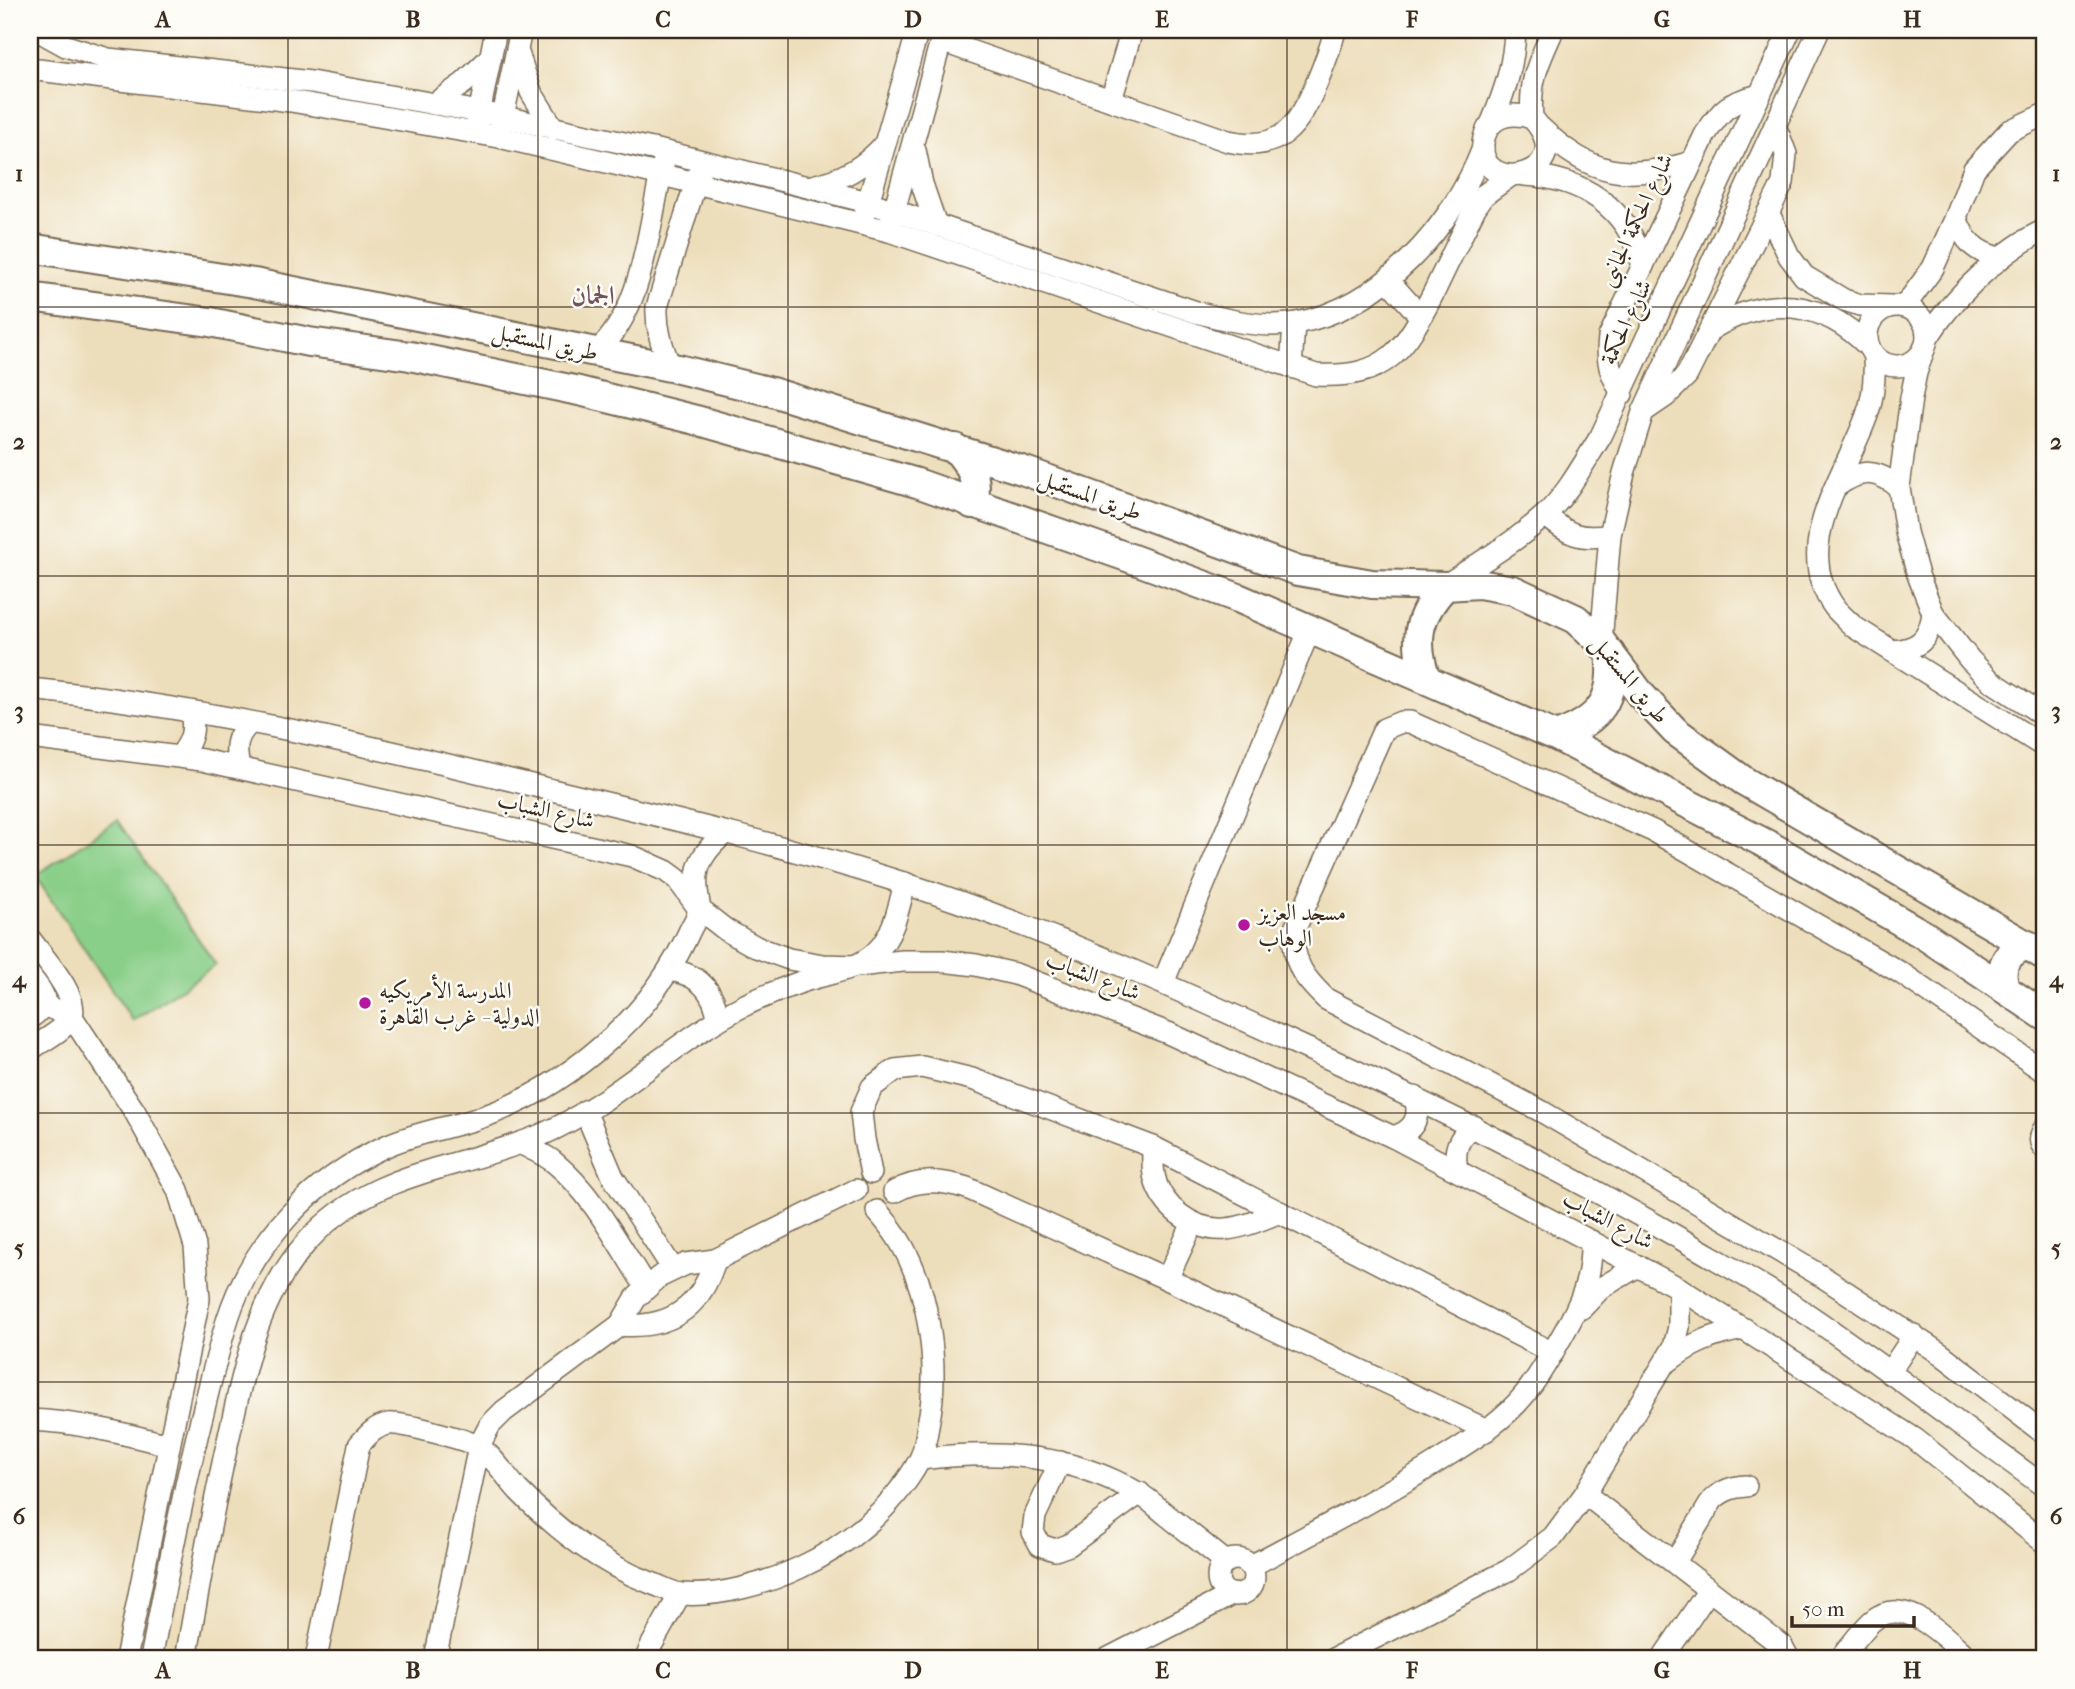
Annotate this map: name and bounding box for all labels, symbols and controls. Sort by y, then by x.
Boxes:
text: A [154,6,172,33]
text: B [406,6,421,33]
text: C [655,6,671,33]
text: D [904,6,922,33]
text: E [1155,6,1169,33]
text: F [1405,6,1419,33]
text: G [1654,6,1670,33]
text: H [1903,6,1921,33]
street label: شارع الحكمة الجانبى [1593,149,1684,294]
text: 1 [15,160,23,187]
text: 1 [2052,160,2060,187]
street label: شارع الحكمة [1595,275,1663,371]
district label: الجمان [571,280,615,311]
street label: طريق المستقبل [489,318,601,369]
text: 2 [13,428,25,455]
text: 2 [2050,428,2062,455]
street label: طريق المستقبل [1034,464,1145,529]
street label: طريق المستقبل [1583,629,1675,731]
text: 3 [14,697,24,724]
text: 3 [2051,697,2061,724]
street label: شارع الشباب [493,786,597,840]
place label: مسجد العزيز الوهاب [1256,899,1346,953]
marker: مسجد العزيز الوهاب [1236,917,1252,933]
street label: شارع الشباب [1040,946,1144,1012]
text: 4 [11,966,27,993]
text: 4 [2048,966,2064,993]
place label: المدرسة الأمريكيه الدولية - غرب القاهرة [379,974,540,1032]
marker: المدرسة الأمريكيه الدولية - غرب القاهرة [357,995,373,1011]
street label: شارع الشباب [1555,1185,1658,1260]
text: 5 [14,1234,24,1261]
text: 5 [2051,1234,2061,1261]
text: 6 [13,1503,26,1530]
text: 6 [2050,1503,2063,1530]
scale bar [1792,1584,1914,1628]
text: 50 m [1802,1597,1845,1621]
text: A [154,1657,172,1684]
text: B [406,1657,421,1684]
text: C [655,1657,671,1684]
text: D [904,1657,922,1684]
text: E [1155,1657,1169,1684]
text: F [1405,1657,1419,1684]
text: G [1654,1657,1670,1684]
text: H [1903,1657,1921,1684]

